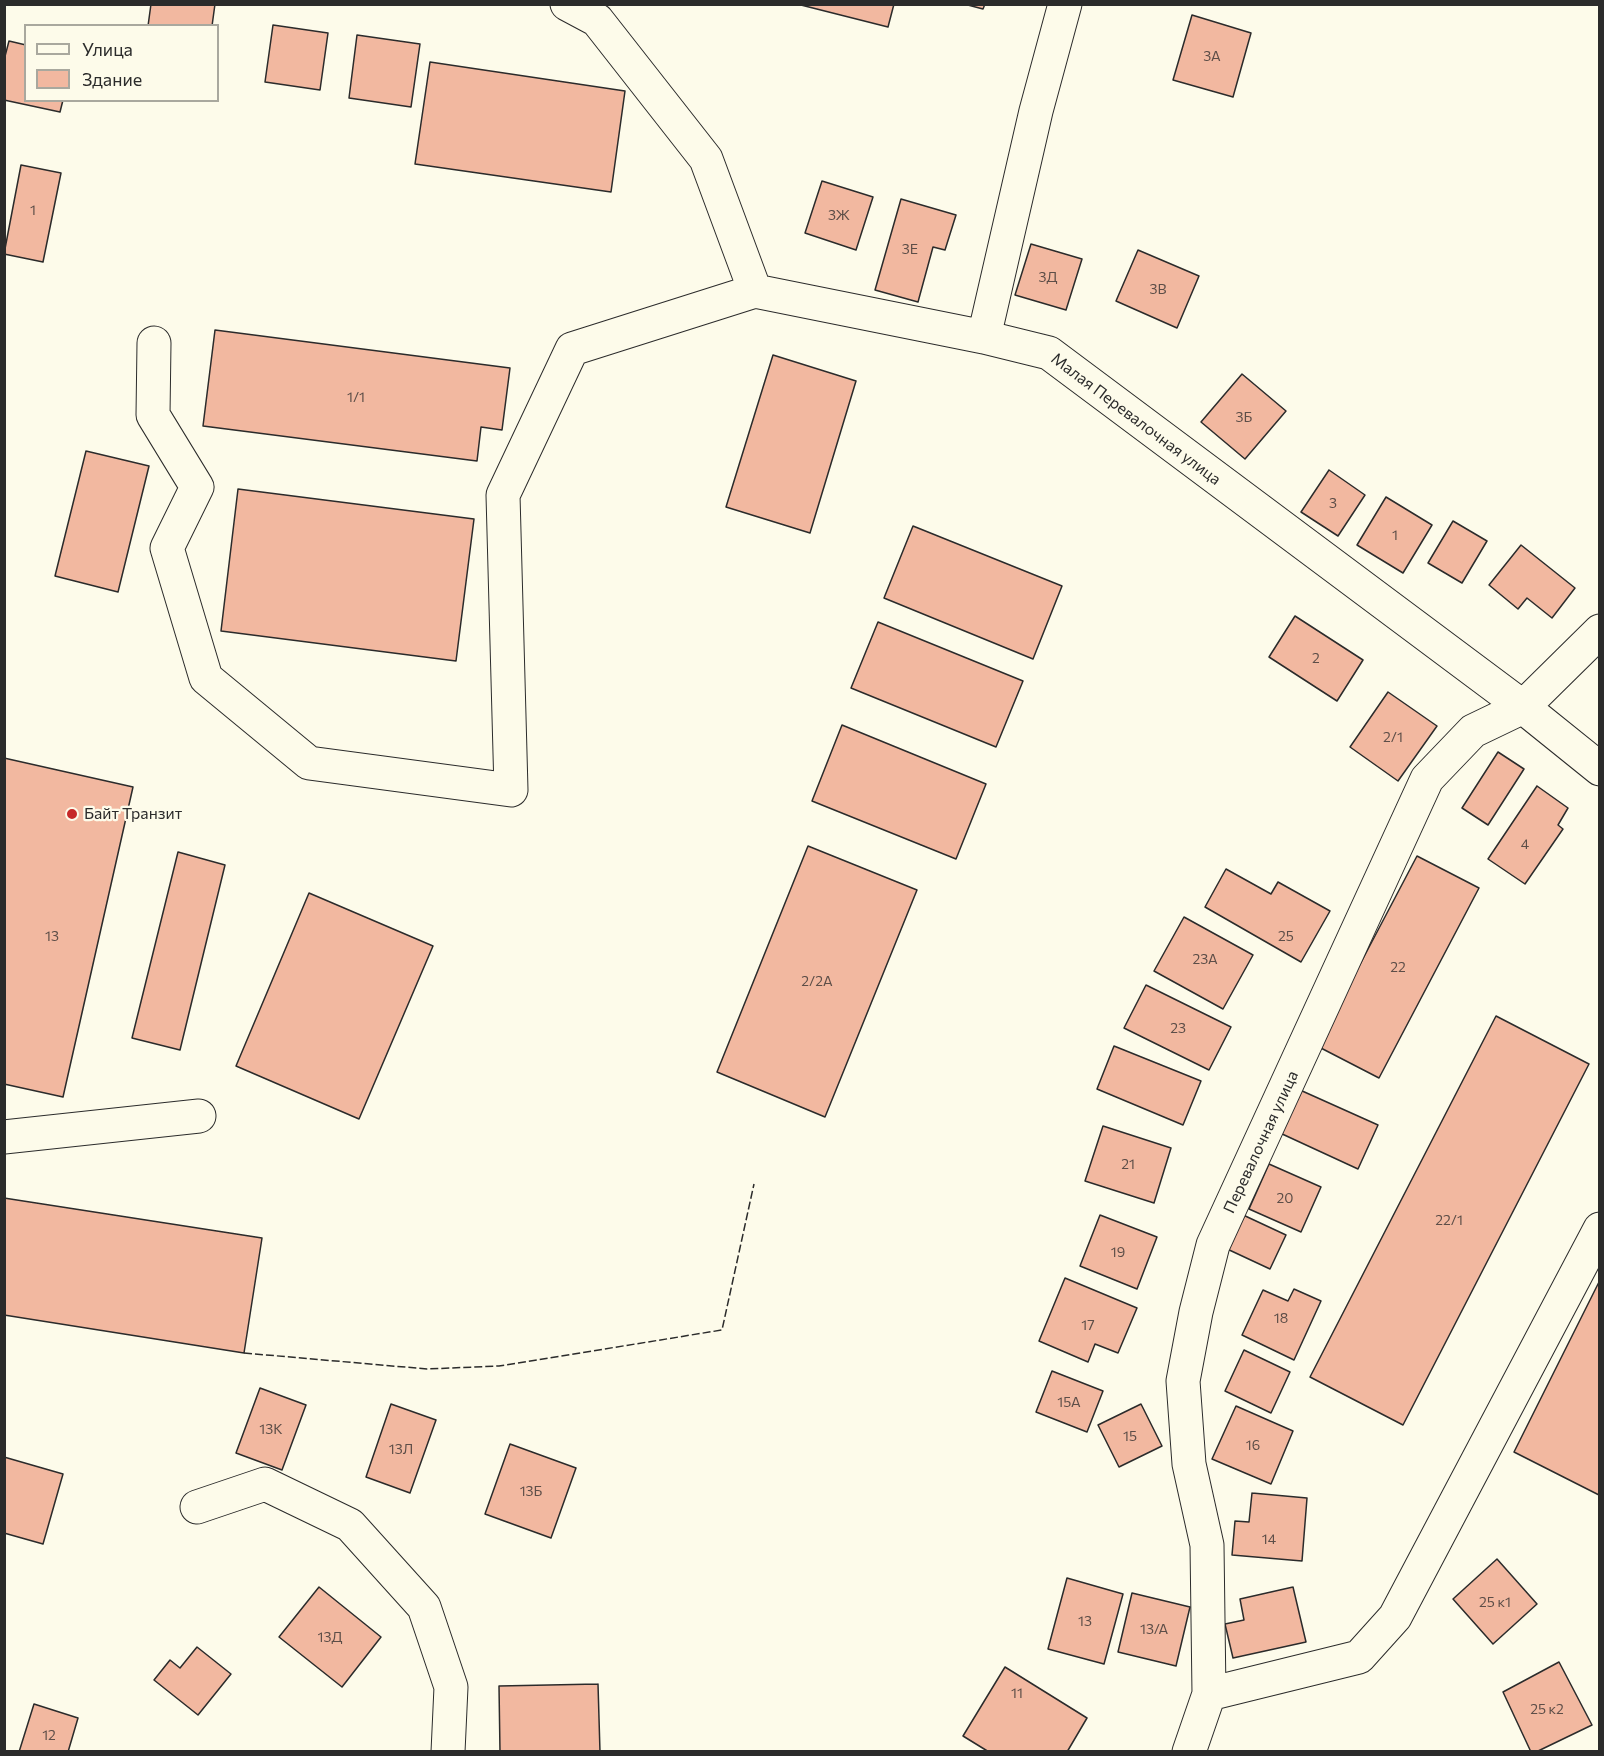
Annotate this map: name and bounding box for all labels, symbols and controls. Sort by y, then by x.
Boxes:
legend [24,24,219,102]
text: Улица [82,38,133,60]
house number: 3А [1203,48,1221,64]
text: Здание [82,68,142,90]
house number: 1 [30,202,36,218]
house number: 3Ж [828,207,850,223]
house number: 3Е [902,241,918,257]
house number: 3Д [1039,269,1057,285]
house number: 3В [1149,281,1167,297]
street label: Малая Перевалочная улица [1047,349,1225,489]
house number: 1/1 [347,389,365,405]
house number: 3Б [1236,409,1252,425]
house number: 3 [1329,495,1337,511]
house number: 1 [1392,527,1398,543]
house number: 2 [1312,650,1320,666]
house number: 2/1 [1383,729,1403,745]
place label: Байт Транзит [84,804,182,824]
marker: Байт Транзит [65,807,79,821]
house number: 4 [1521,836,1529,852]
house number: 13 [45,928,59,944]
house number: 25 [1278,928,1294,944]
house number: 23А [1192,951,1218,967]
house number: 22 [1390,959,1406,975]
house number: 2/2А [801,973,833,989]
house number: 23 [1170,1020,1186,1036]
street label: Перевалочная улица [1220,1068,1302,1216]
house number: 21 [1121,1156,1135,1172]
house number: 20 [1277,1190,1293,1206]
house number: 22/1 [1435,1212,1463,1228]
house number: 19 [1111,1244,1125,1260]
house number: 18 [1274,1310,1288,1326]
house number: 17 [1081,1317,1095,1333]
house number: 15А [1057,1394,1081,1410]
house number: 13К [259,1421,283,1437]
house number: 15 [1123,1428,1137,1444]
house number: 16 [1246,1437,1260,1453]
house number: 13Л [389,1441,413,1457]
house number: 13Б [520,1483,542,1499]
house number: 14 [1262,1531,1276,1547]
house number: 25 к1 [1479,1594,1511,1610]
house number: 13 [1078,1613,1092,1629]
house number: 13/А [1140,1621,1168,1637]
house number: 13Д [318,1629,342,1645]
house number: 11 [1011,1685,1023,1701]
house number: 25 к2 [1530,1701,1564,1717]
house number: 12 [42,1727,56,1743]

